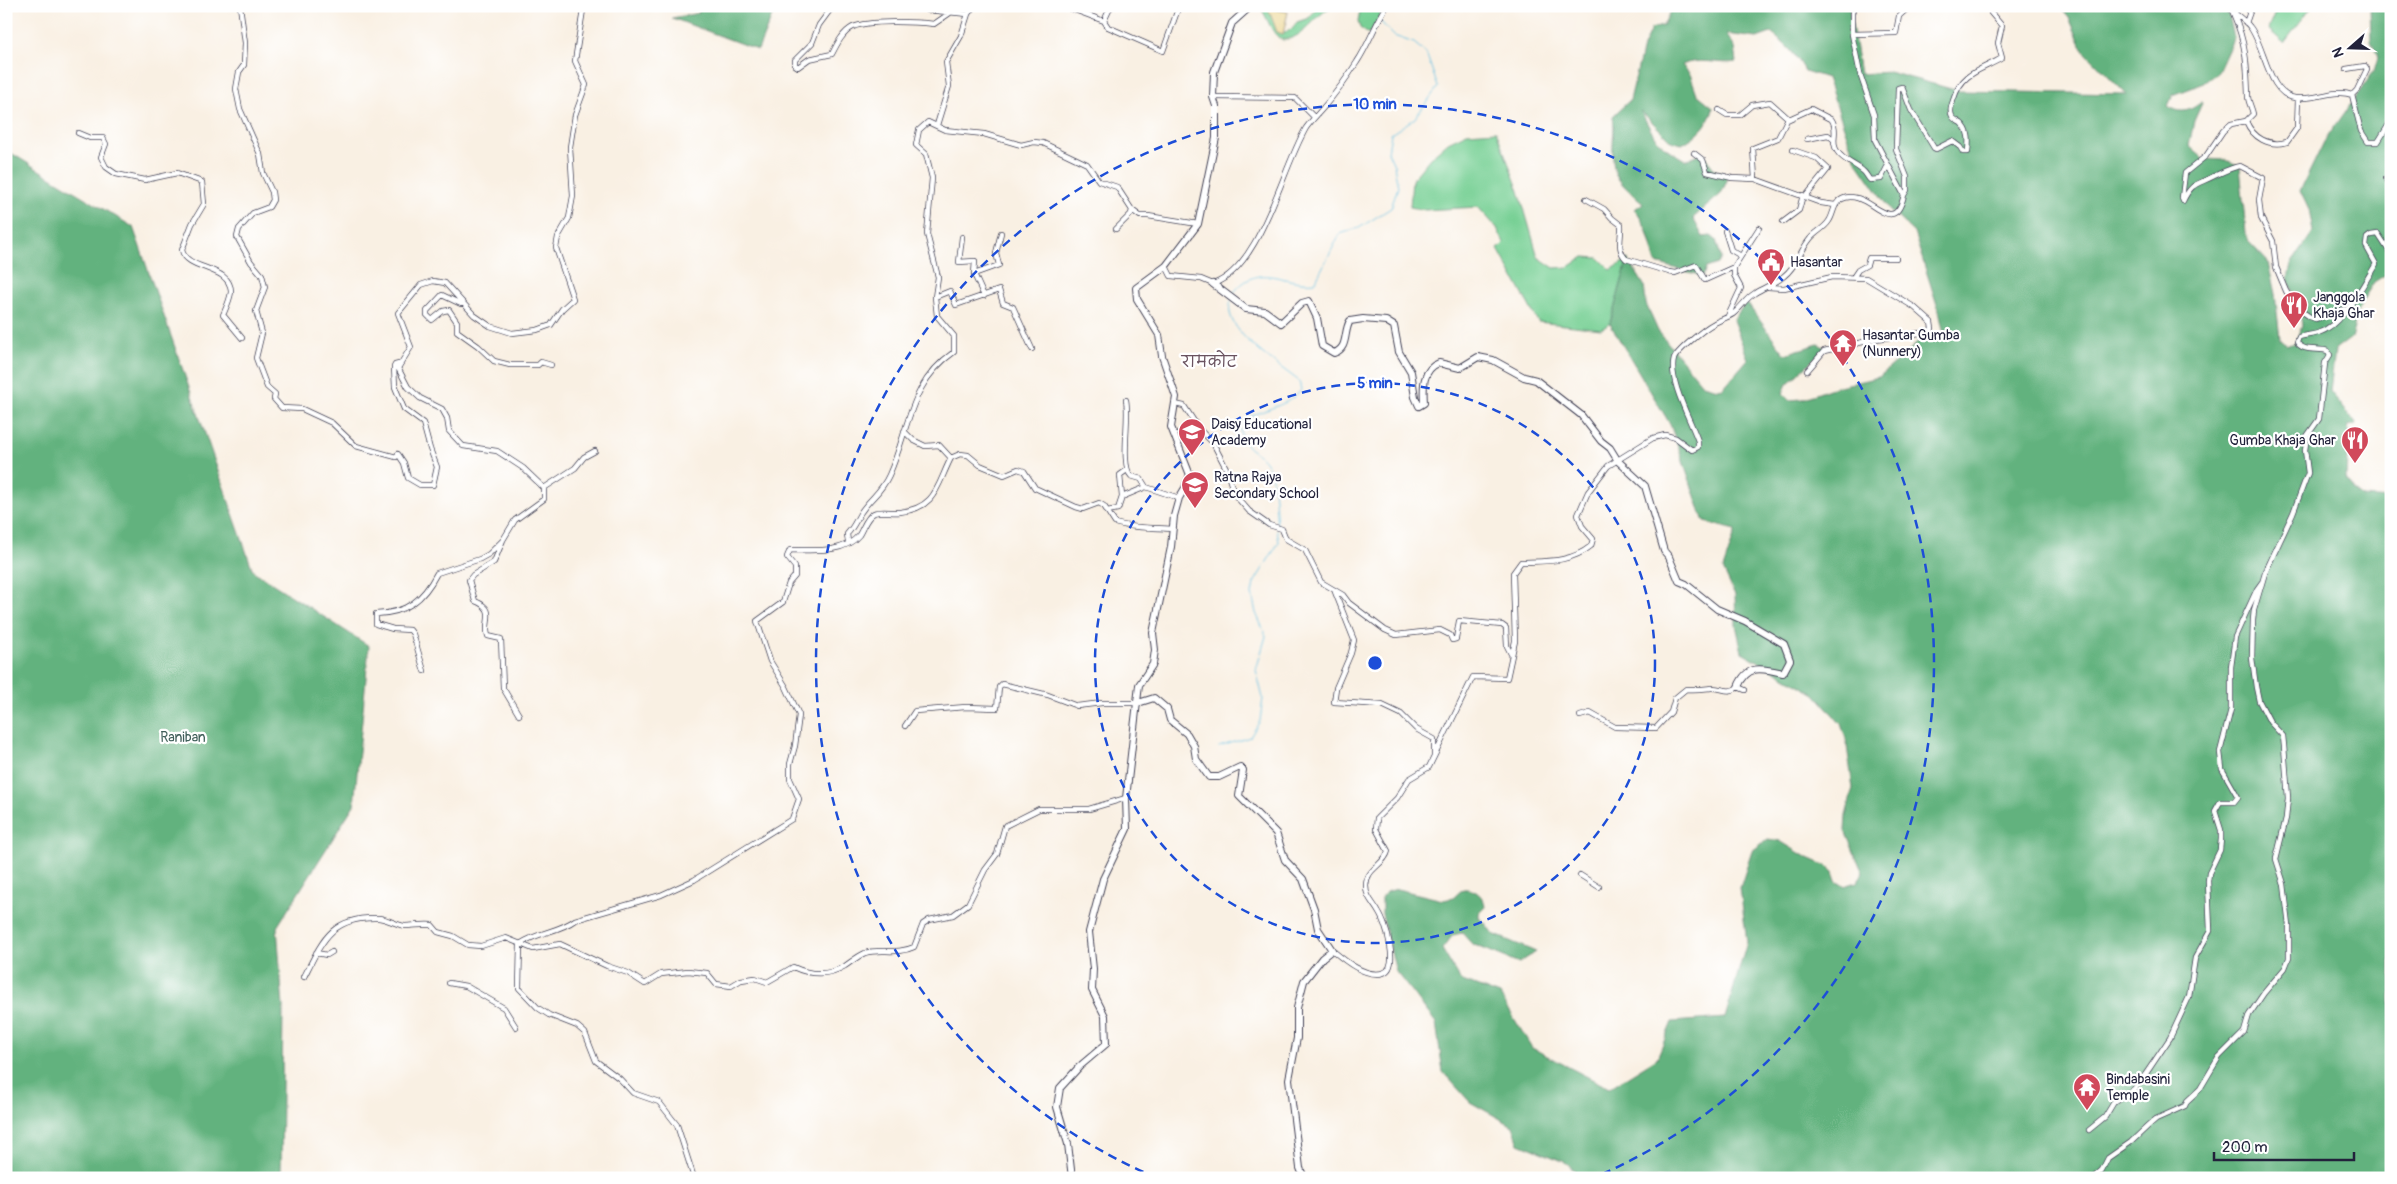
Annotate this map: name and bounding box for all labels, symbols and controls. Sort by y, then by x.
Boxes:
north arrow [2324,22,2374,72]
text: N [2329,45,2348,60]
text: 10 min [1353,95,1397,114]
public building icon: Hasantar [1756,247,1786,286]
place label: Hasantar [1790,254,1843,271]
place label: Janggola Khaja Ghar [2313,289,2375,322]
restaurant icon: Janggola Khaja Ghar [2279,290,2309,329]
place label: Hasantar Gumba (Nunnery) [1862,327,1959,360]
temple icon: Hasantar Gumba (Nunnery) [1828,328,1858,367]
district label: रामकोट [1180,350,1238,372]
text: 5 min [1357,374,1393,393]
place label: Daisy Educational Academy [1211,416,1312,449]
school or university icon: Daisy Educational Academy [1177,417,1207,456]
restaurant icon: Gumba Khaja Ghar [2340,425,2370,464]
place label: Gumba Khaja Ghar [2230,432,2336,449]
place label: Ratna Rajya Secondary School [1214,469,1319,502]
school or university icon: Ratna Rajya Secondary School [1180,470,1210,509]
centre of rings [1366,654,1384,672]
park label: Raniban [160,729,206,746]
place label: Bindabasini Temple [2106,1071,2170,1104]
temple icon: Bindabasini Temple [2072,1072,2102,1111]
scale bar [2214,1129,2354,1161]
text: 200 m [2222,1138,2267,1157]

